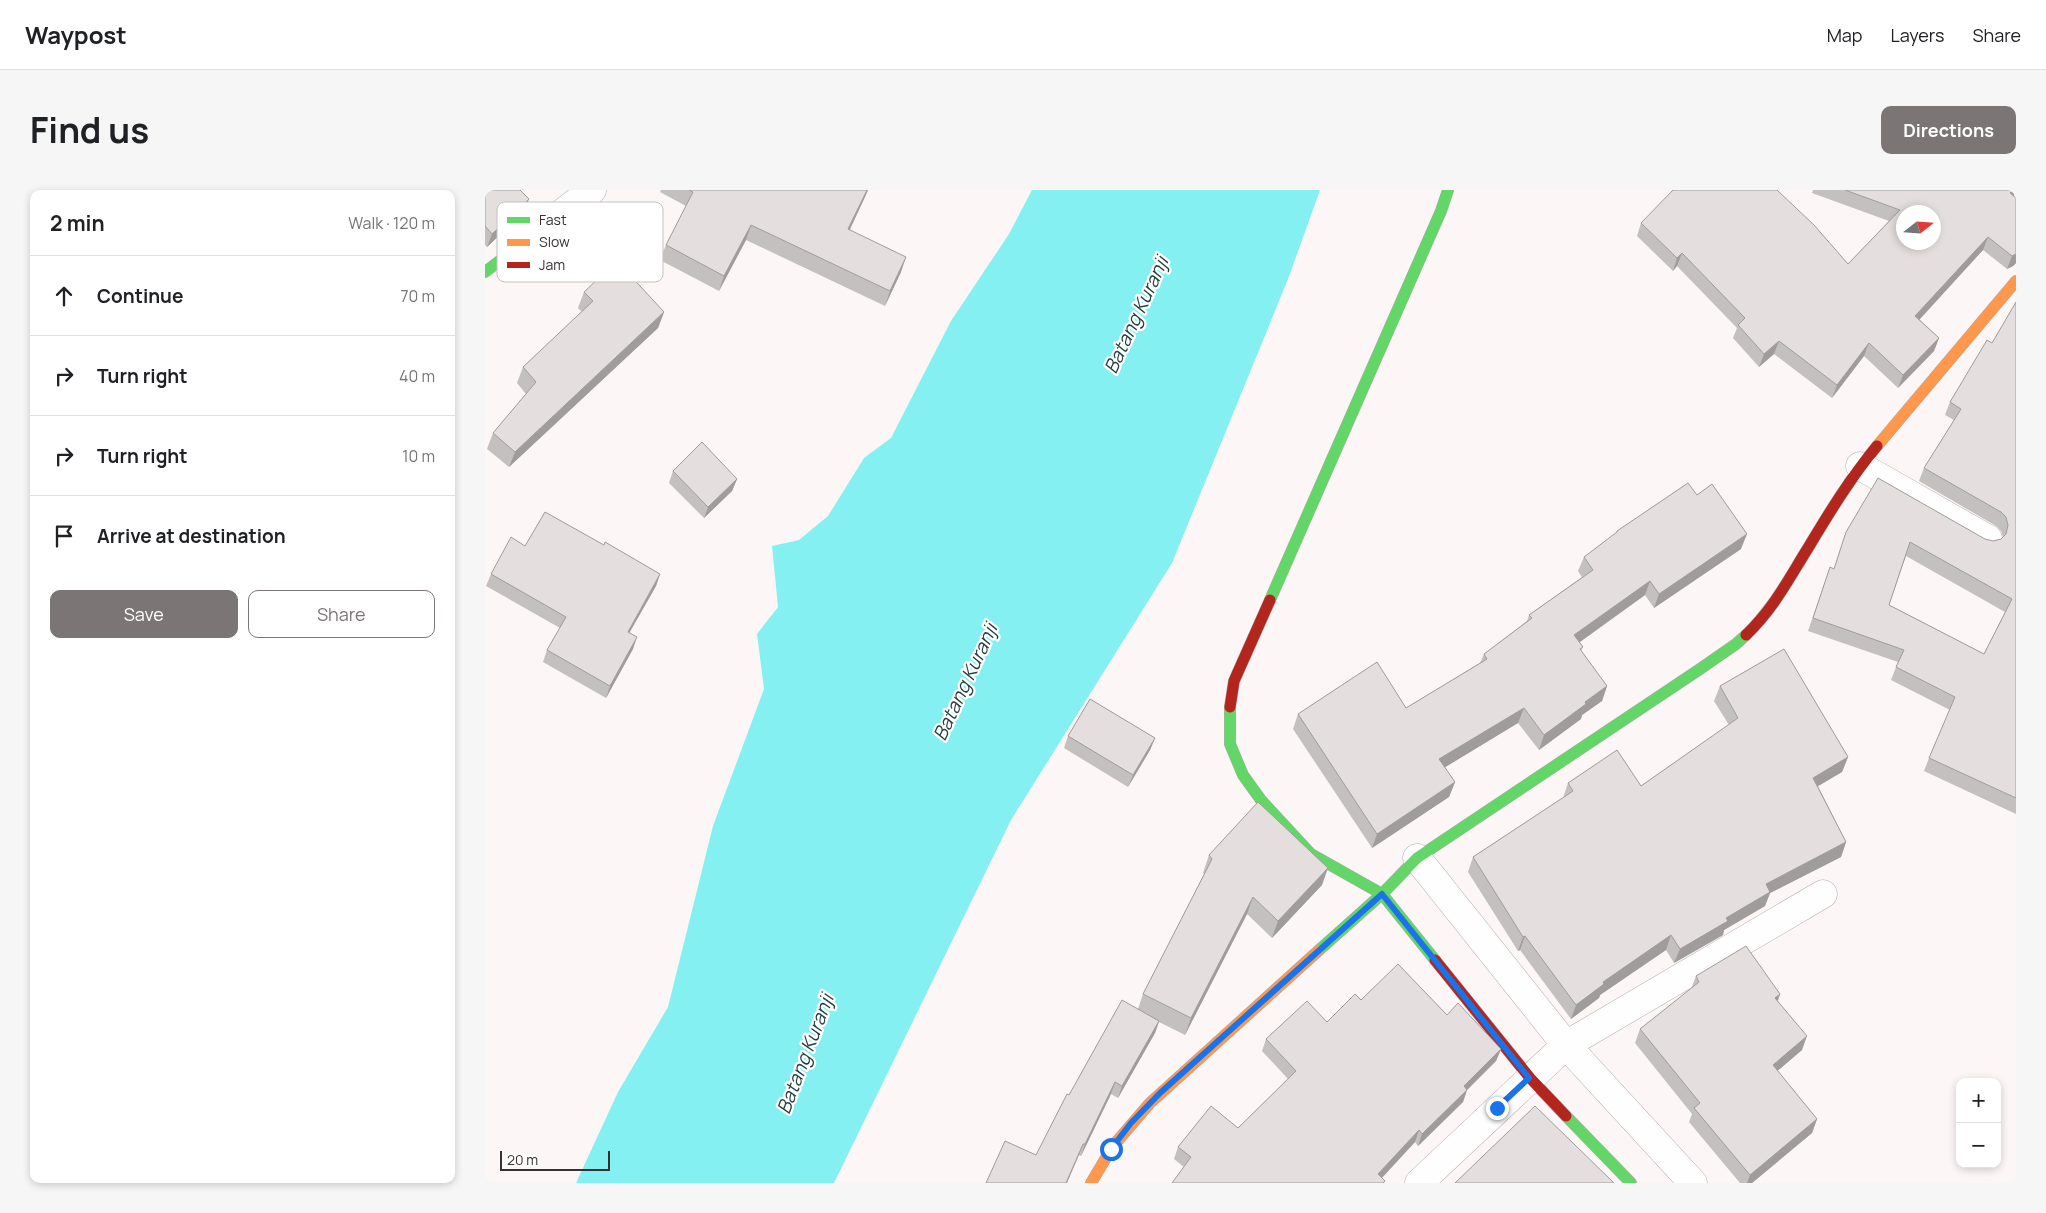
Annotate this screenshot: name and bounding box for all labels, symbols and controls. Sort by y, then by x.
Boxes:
text: Waypost [25,18,127,51]
text: Map [1827,23,1862,47]
text: Layers [1890,23,1944,47]
text: Share [1972,23,2021,47]
text: Find us [30,106,149,154]
button: Directions [1881,106,2016,154]
legend [497,202,663,282]
north arrow [1896,205,1941,250]
text: 2 min [50,209,105,237]
text: Fast [539,210,567,229]
text: Walk · 120 m [348,212,435,234]
text: Slow [539,232,570,251]
water label: Batang Kuranji [1098,250,1176,378]
text: Jam [539,255,565,274]
icon: ahead [50,282,78,310]
text: Continue [97,283,183,309]
text: 70 m [400,285,435,307]
icon: right [50,362,78,390]
text: Turn right [97,363,187,389]
text: 40 m [399,365,435,387]
icon: right [50,442,78,470]
text: Turn right [97,443,187,469]
text: 10 m [402,445,435,467]
icon: arrive [50,522,78,550]
text: Arrive at destination [97,523,286,549]
button: Save [50,590,238,638]
button: Share [248,590,435,638]
water label: Batang Kuranji [927,617,1005,745]
water label: Batang Kuranji [770,988,841,1118]
map controls [1956,1078,2001,1168]
button: + [1956,1078,2001,1123]
route end [1486,1097,1509,1120]
button: − [1956,1123,2001,1168]
route start [1100,1138,1123,1161]
scale bar [500,1148,610,1171]
text: 20 m [507,1150,538,1169]

